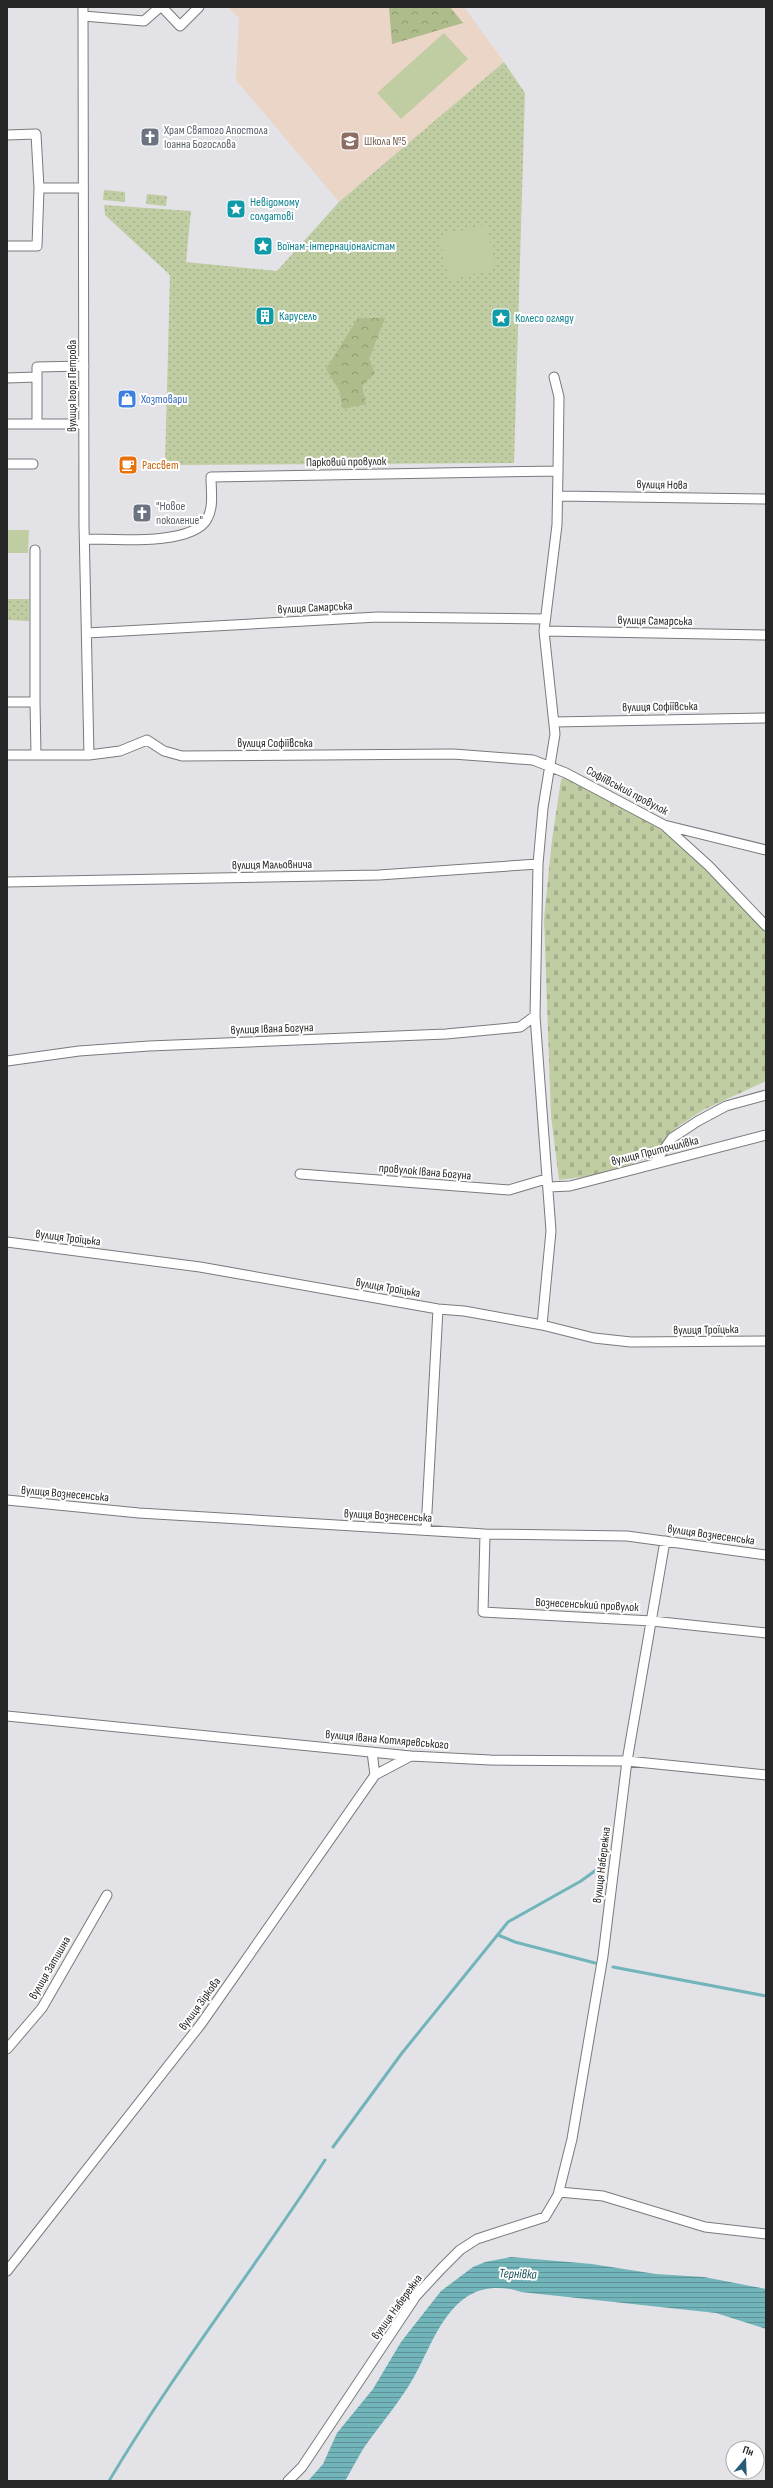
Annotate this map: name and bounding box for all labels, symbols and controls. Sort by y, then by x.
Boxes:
place label: Храм Святого Апостола Іоанна Богослова [163,123,268,152]
church icon: Храм Святого Апостола Іоанна Богослова [139,126,161,148]
school or university icon: Школа №5 [339,130,361,152]
place label: Школа №5 [364,134,407,149]
place label: Невідомому солдатові [250,195,300,224]
place icon: Невідомому солдатові [225,198,247,220]
place icon: Воїнам-інтернаціоналістам [252,235,274,257]
place label: Воїнам-інтернаціоналістам [277,239,395,254]
building icon: Карусель [254,305,276,327]
place icon: Колесо огляду [490,307,512,329]
place label: Карусель [279,309,317,324]
place label: Колесо огляду [515,311,574,326]
street label: вулиця Ігоря Петрова [65,340,80,432]
shop icon: Хозтовари [116,388,138,410]
place label: Хозтовари [140,392,187,407]
cafe icon: Рассвет [117,454,139,476]
street label: Парковий провулок [306,454,387,470]
place label: Рассвет [142,458,179,473]
street label: вулиця Нова [636,477,688,493]
place label: "Новое поколение" [156,499,203,528]
church icon: "Новое поколение" [131,502,153,524]
street label: вулиця Самарська [277,599,353,617]
street label: вулиця Самарська [617,613,693,629]
street label: вулиця Софіївська [622,699,698,715]
street label: вулиця Софіївська [237,736,313,751]
street label: Софіївський провулок [583,763,671,819]
street label: вулиця Мальовнича [232,857,313,873]
street label: вулиця Івана Богуна [230,1020,314,1038]
street label: вулиця Приточилівка [610,1133,701,1169]
street label: провулок Івана Богуна [378,1160,472,1184]
street label: вулиця Троїцька [35,1227,102,1249]
street label: вулиця Троїцька [354,1275,422,1301]
street label: вулиця Троїцька [673,1322,739,1338]
street label: вулиця Вознесенська [20,1483,110,1505]
street label: вулиця Вознесенська [344,1506,433,1526]
street label: вулиця Вознесенська [666,1521,756,1549]
street label: Вознесенський провулок [535,1595,640,1615]
street label: вулиця Івана Котляревського [325,1727,449,1753]
street label: вулиця Набережна [590,1826,614,1904]
street label: вулиця Затишна [26,1933,74,2002]
street label: вулиця Зіркова [176,1974,224,2033]
water label: Тернівка [499,2265,538,2283]
street label: вулиця Набережна [368,2271,426,2342]
north arrow [725,2440,765,2480]
text: Пн [741,2443,755,2459]

